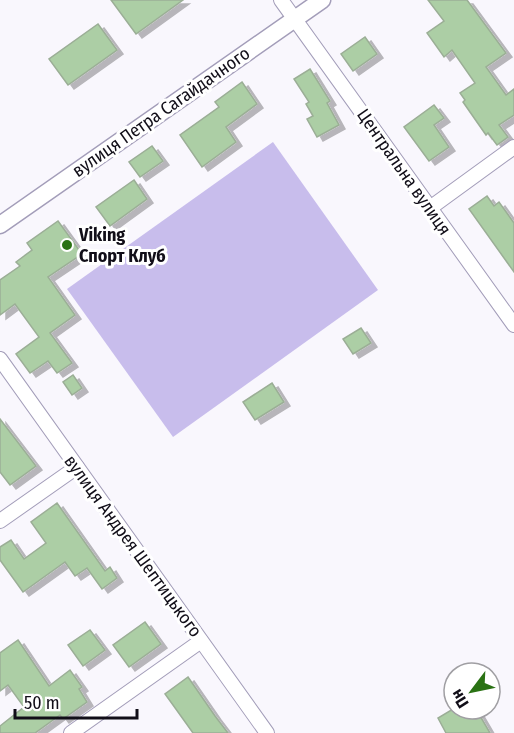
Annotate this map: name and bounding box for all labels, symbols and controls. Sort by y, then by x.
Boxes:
street label: вулиця Петра Сагайдачного [68,42,254,182]
street label: Центральна вулиця [352,105,456,239]
place label: Viking Спорт Клуб [78,224,166,267]
marker: Viking Спорт Клуб [60,238,74,252]
street label: вулиця Андрея Шептицького [60,451,206,641]
north arrow [442,661,502,721]
scale bar [15,682,136,720]
text: Пн [447,686,473,711]
text: 50 m [24,692,60,714]

